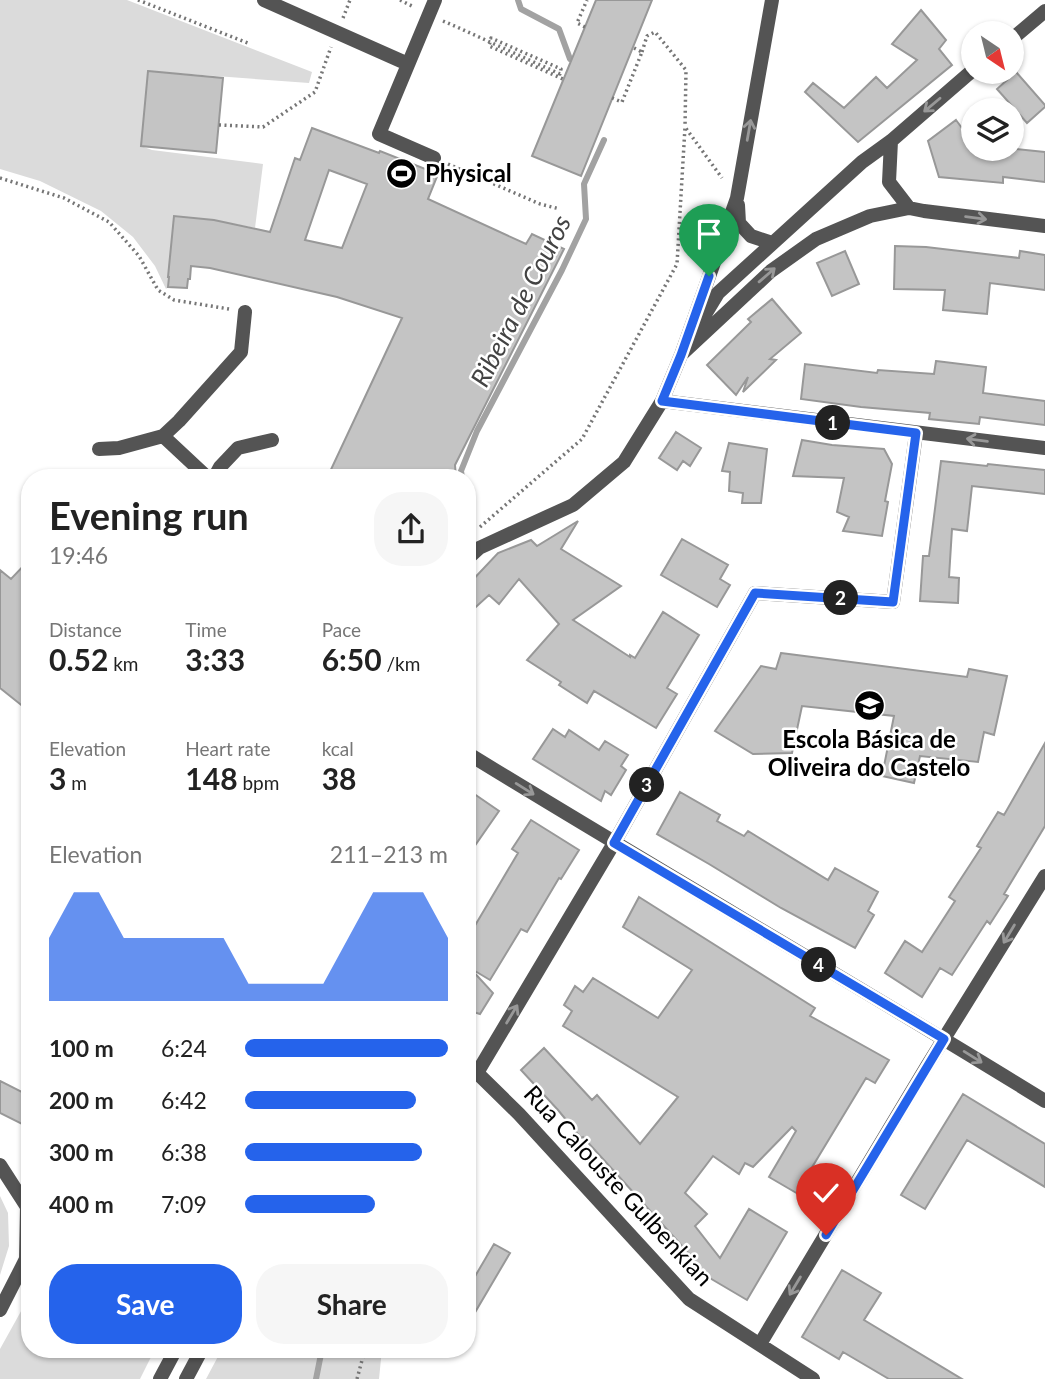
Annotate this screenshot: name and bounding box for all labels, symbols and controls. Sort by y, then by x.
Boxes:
north arrow [961,21,1024,84]
map controls [961,21,1024,161]
one-way arrow [923,97,941,113]
button: layers [961,98,1024,161]
one-way arrow [743,119,756,142]
sports icon: Physical [385,157,419,191]
place label: Physical [425,158,512,187]
pin [679,204,739,276]
water label: Ribeira de Couros [463,209,577,392]
one-way arrow [964,211,987,224]
icon: arrive [690,215,728,253]
one-way arrow [758,267,776,283]
pin: 1 [816,406,850,440]
text: 1 [827,411,838,434]
one-way arrow [966,434,989,447]
text: Evening run [49,492,249,538]
button: share [374,492,448,566]
text: 19:46 [49,541,108,569]
pin: 2 [824,580,858,616]
text: 2 [835,586,846,609]
text: Distance [49,618,122,641]
text: Time [185,618,227,641]
text: Pace [322,618,361,641]
text: 0.52 [49,641,108,677]
text: 3:33 [185,641,245,677]
text: 6:50 [322,641,382,677]
text: km [108,652,138,675]
text: /km [382,652,420,675]
school or university icon: Escola Básica de Oliveira do Castelo [852,689,886,723]
place label: Escola Básica de Oliveira do Castelo [768,724,970,781]
text: Elevation [49,737,126,760]
text: Heart rate [185,737,271,760]
text: kcal [322,737,354,760]
text: 3 [49,760,66,796]
text: 148 [185,760,238,796]
text: 38 [322,760,356,796]
pin: 3 [630,768,664,802]
text: m [66,771,87,794]
text: bpm [238,771,279,794]
text: 3 [641,773,652,796]
one-way arrow [515,782,535,796]
text: Elevation [49,840,142,868]
text: 211–213 m [330,840,448,868]
one-way arrow [1002,924,1016,944]
pin: 4 [802,948,836,982]
text: 4 [813,953,824,976]
one-way arrow [505,1005,519,1025]
text: 100 m [49,1034,114,1062]
text: 6:24 [161,1034,207,1062]
one-way arrow [962,1050,982,1064]
street label: Rua Calouste Gulbenkian [519,1079,720,1291]
text: 200 m [49,1086,114,1114]
text: 6:42 [161,1086,207,1114]
text: 300 m [49,1138,114,1166]
text: 6:38 [161,1138,207,1166]
pin [796,1163,856,1235]
icon: check [807,1174,845,1212]
text: 400 m [49,1190,114,1218]
text: 7:09 [161,1190,207,1218]
button: Save [49,1264,242,1344]
button: Share [256,1264,448,1344]
one-way arrow [787,1276,801,1296]

